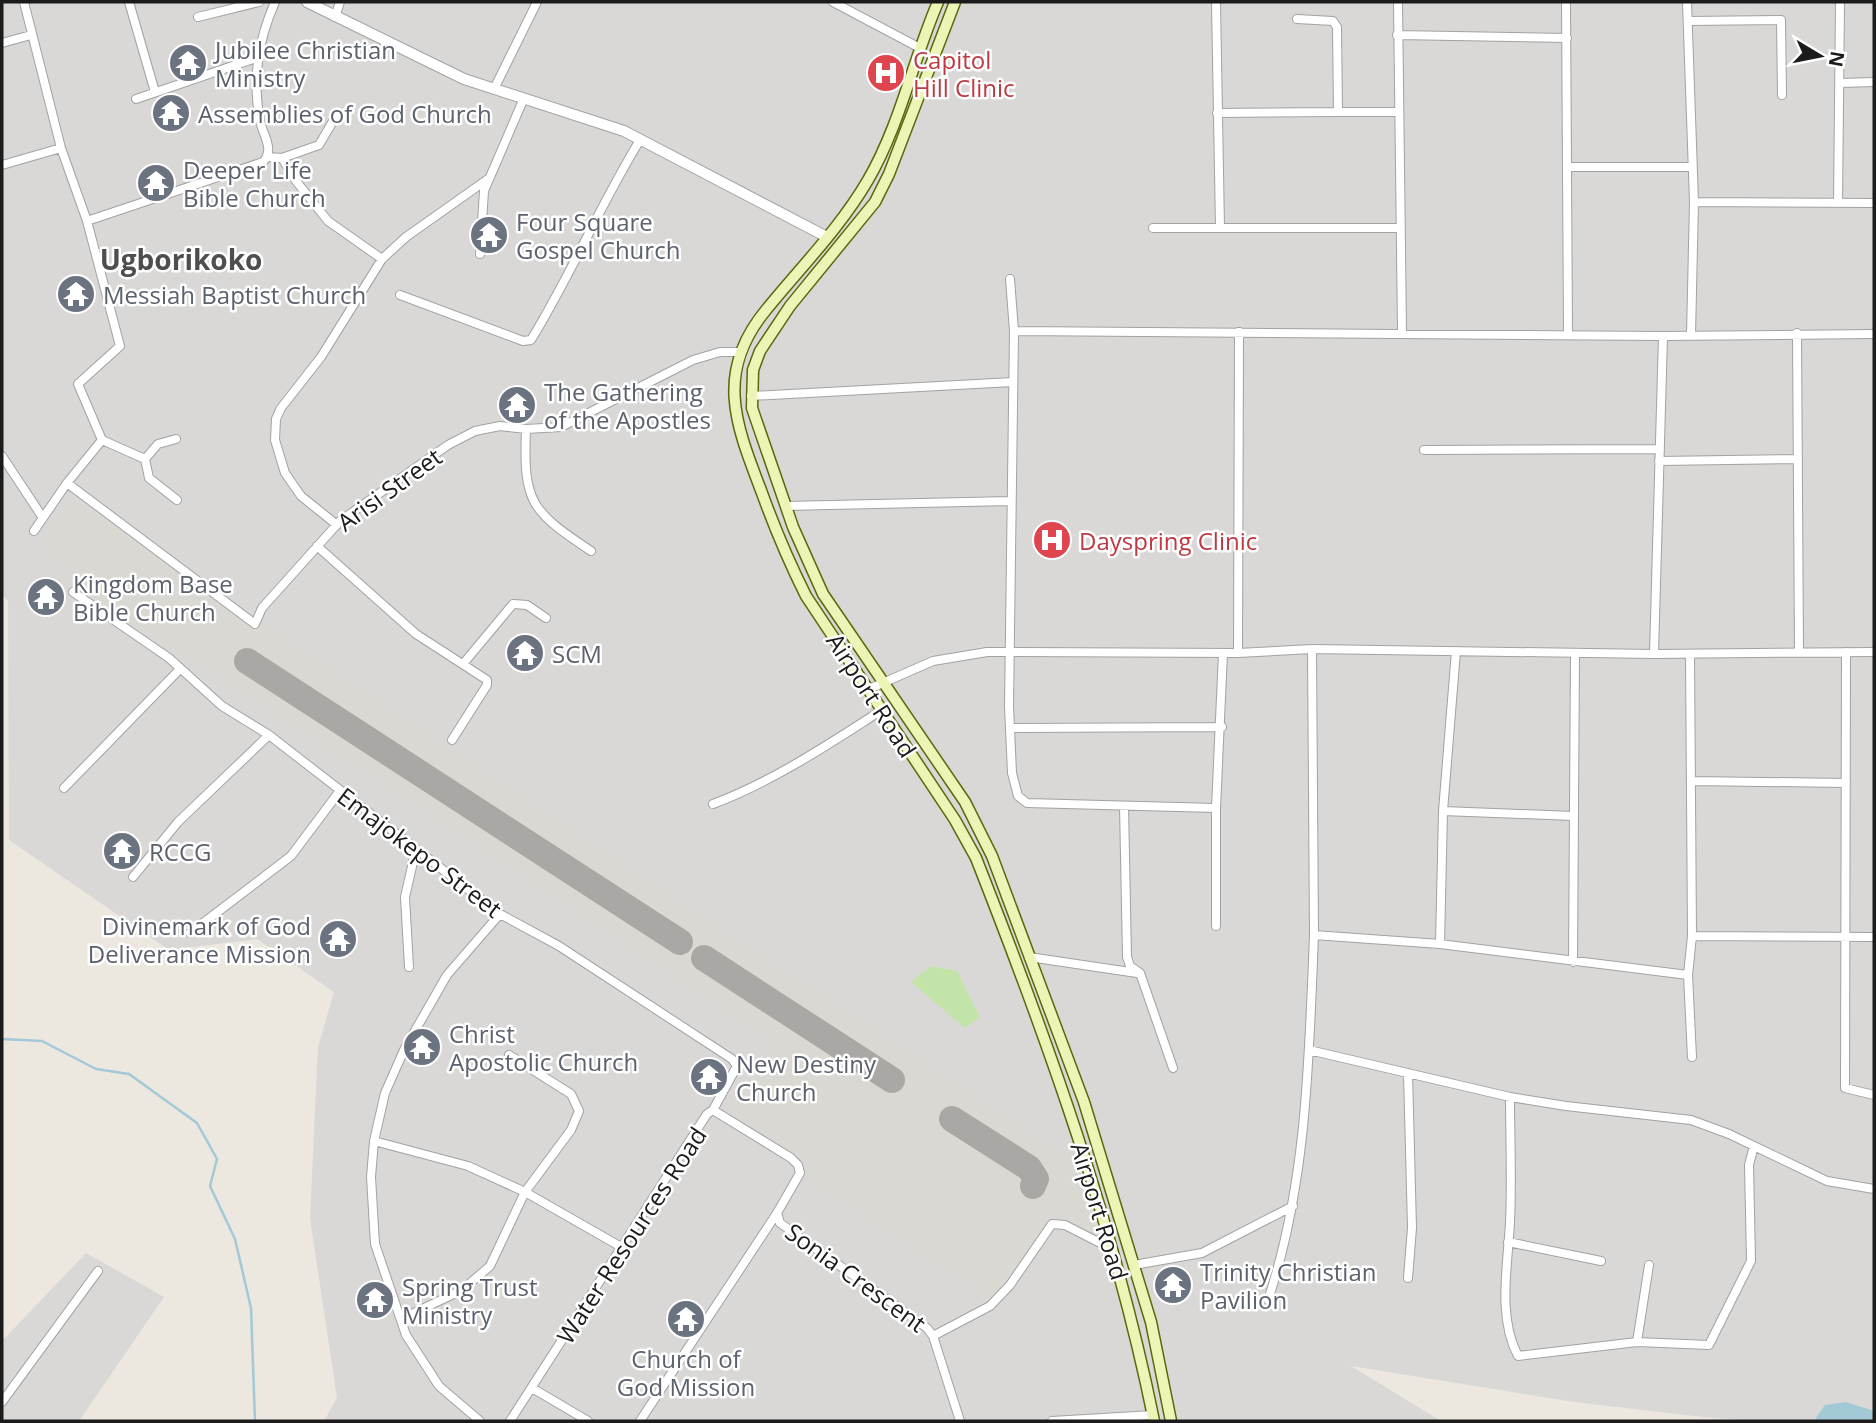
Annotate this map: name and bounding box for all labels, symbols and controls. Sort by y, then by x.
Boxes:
north arrow [1785,21,1855,91]
place label: Jubilee Christian Ministry [213,33,396,94]
temple icon: Jubilee Christian Ministry [167,42,209,84]
place label: Capitol Hill Clinic [913,43,1015,104]
text: N [1823,49,1851,69]
hospital icon: Capitol Hill Clinic [865,52,907,94]
temple icon: Assemblies of God Church [150,92,192,134]
place label: Assemblies of God Church [198,97,492,130]
place label: Deeper Life Bible Church [183,153,326,214]
temple icon: Deeper Life Bible Church [135,162,177,204]
place label: Four Square Gospel Church [516,205,680,266]
temple icon: Four Square Gospel Church [468,214,510,256]
district label: Ugborikoko [100,240,262,278]
temple icon: Messiah Baptist Church [55,273,97,315]
place label: Messiah Baptist Church [103,278,366,311]
place label: The Gathering of the Apostles [544,375,711,436]
temple icon: The Gathering of the Apostles [496,384,538,426]
street label: Arisi Street [330,440,448,538]
hospital icon: Dayspring Clinic [1031,519,1073,561]
place label: Dayspring Clinic [1079,524,1257,557]
place label: Kingdom Base Bible Church [73,567,233,628]
temple icon: Kingdom Base Bible Church [25,576,67,618]
street label: Airport Road [819,626,925,764]
temple icon: SCM [504,632,546,674]
place label: SCM [552,637,602,670]
street label: Emajokepo Street [331,779,509,925]
temple icon: RCCG [101,830,143,872]
place label: RCCG [149,835,212,868]
place label: Divinemark of God Deliverance Mission [88,909,311,970]
temple icon: Divinemark of God Deliverance Mission [317,918,359,960]
place label: Christ Apostolic Church [449,1017,638,1078]
temple icon: Christ Apostolic Church [401,1026,443,1068]
place label: New Destiny Church [736,1047,877,1108]
temple icon: New Destiny Church [688,1056,730,1098]
street label: Water Resources Road [548,1120,714,1350]
street label: Airport Road [1063,1138,1137,1284]
street label: Sonia Crescent [779,1215,933,1339]
place label: Trinity Christian Pavilion [1200,1255,1376,1316]
temple icon: Trinity Christian Pavilion [1152,1264,1194,1306]
place label: Spring Trust Ministry [402,1270,537,1331]
temple icon: Spring Trust Ministry [354,1279,396,1321]
temple icon: Church of God Mission [665,1298,707,1340]
place label: Church of God Mission [617,1342,755,1403]

